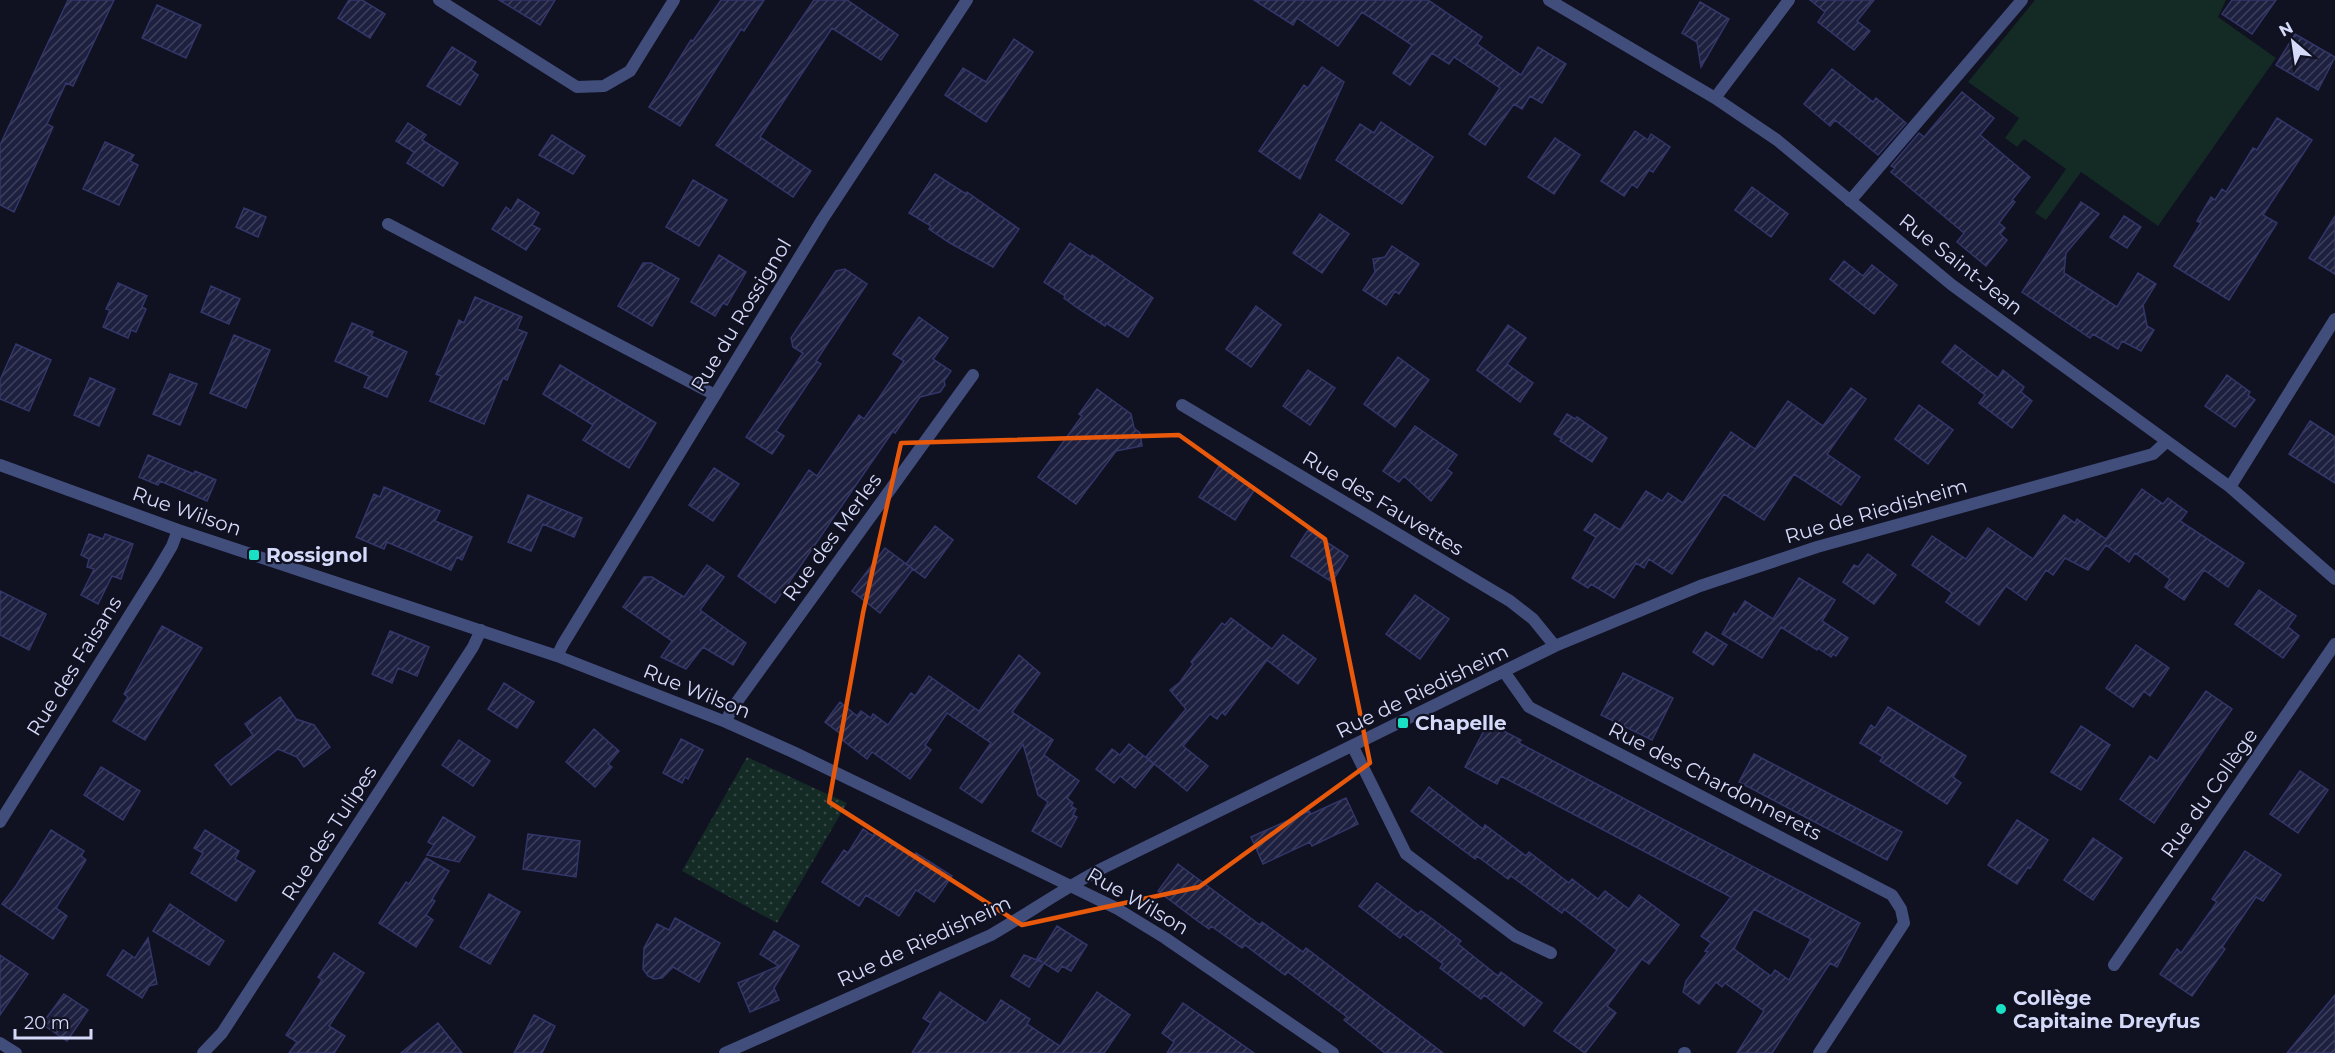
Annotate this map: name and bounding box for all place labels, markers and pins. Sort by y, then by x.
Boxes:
place label: Rossignol [266,543,368,567]
marker: Rossignol [247,548,261,562]
place label: Chapelle [1415,711,1507,735]
marker: Chapelle [1396,716,1410,730]
place label: Collège Capitaine Dreyfus [2013,986,2200,1033]
marker: Collège Capitaine Dreyfus [1994,1002,2008,1016]

